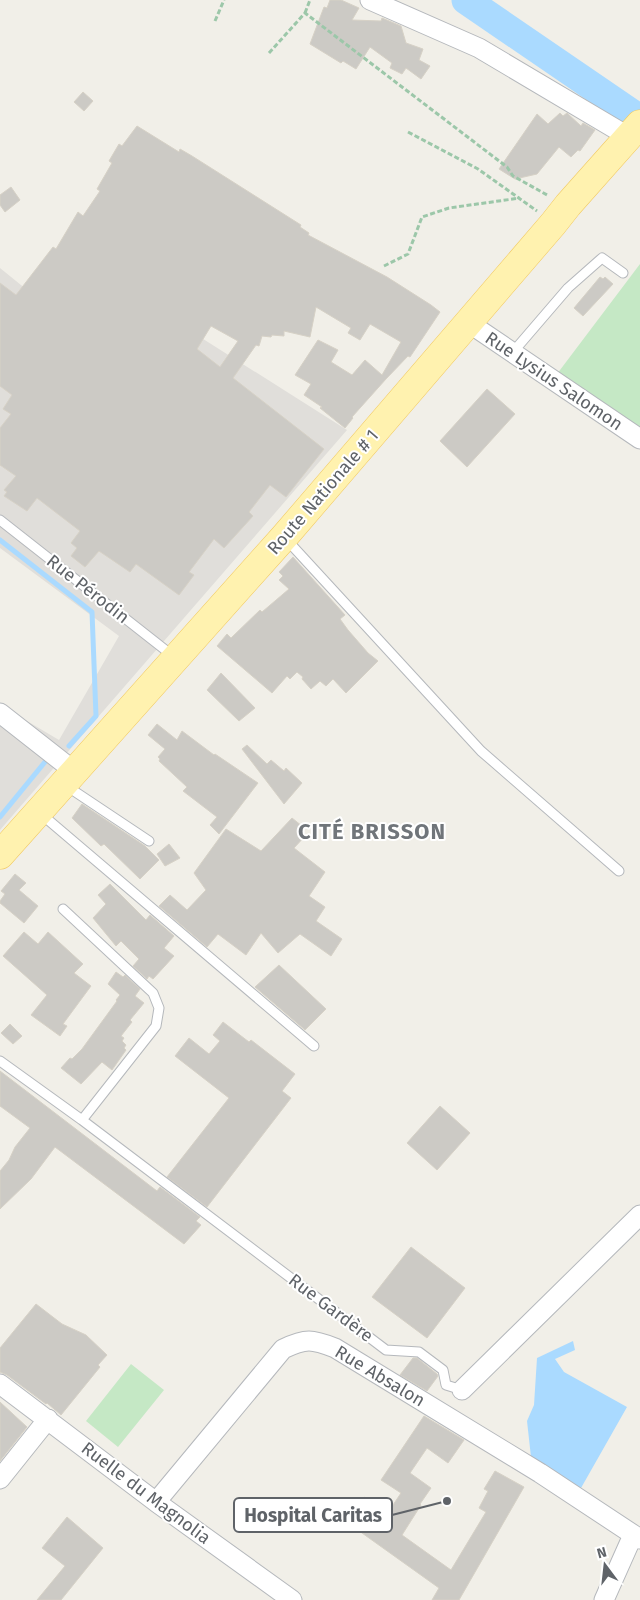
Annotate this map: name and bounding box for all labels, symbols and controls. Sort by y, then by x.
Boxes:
street label: Rue Lysius Salomon [481,327,627,435]
street label: Route Nationale # 1 [263,425,383,559]
street label: Rue Pérodin [42,550,134,628]
district label: CITÉ BRISSON [298,818,446,845]
street label: Rue Gardère [284,1269,378,1347]
street label: Rue Absalon [331,1341,429,1411]
street label: Ruelle du Magnolia [77,1437,215,1549]
callout: Hospital Caritas [234,1498,392,1532]
text: Hospital Caritas [244,1504,382,1527]
north arrow [580,1540,630,1590]
text: N [595,1544,608,1562]

